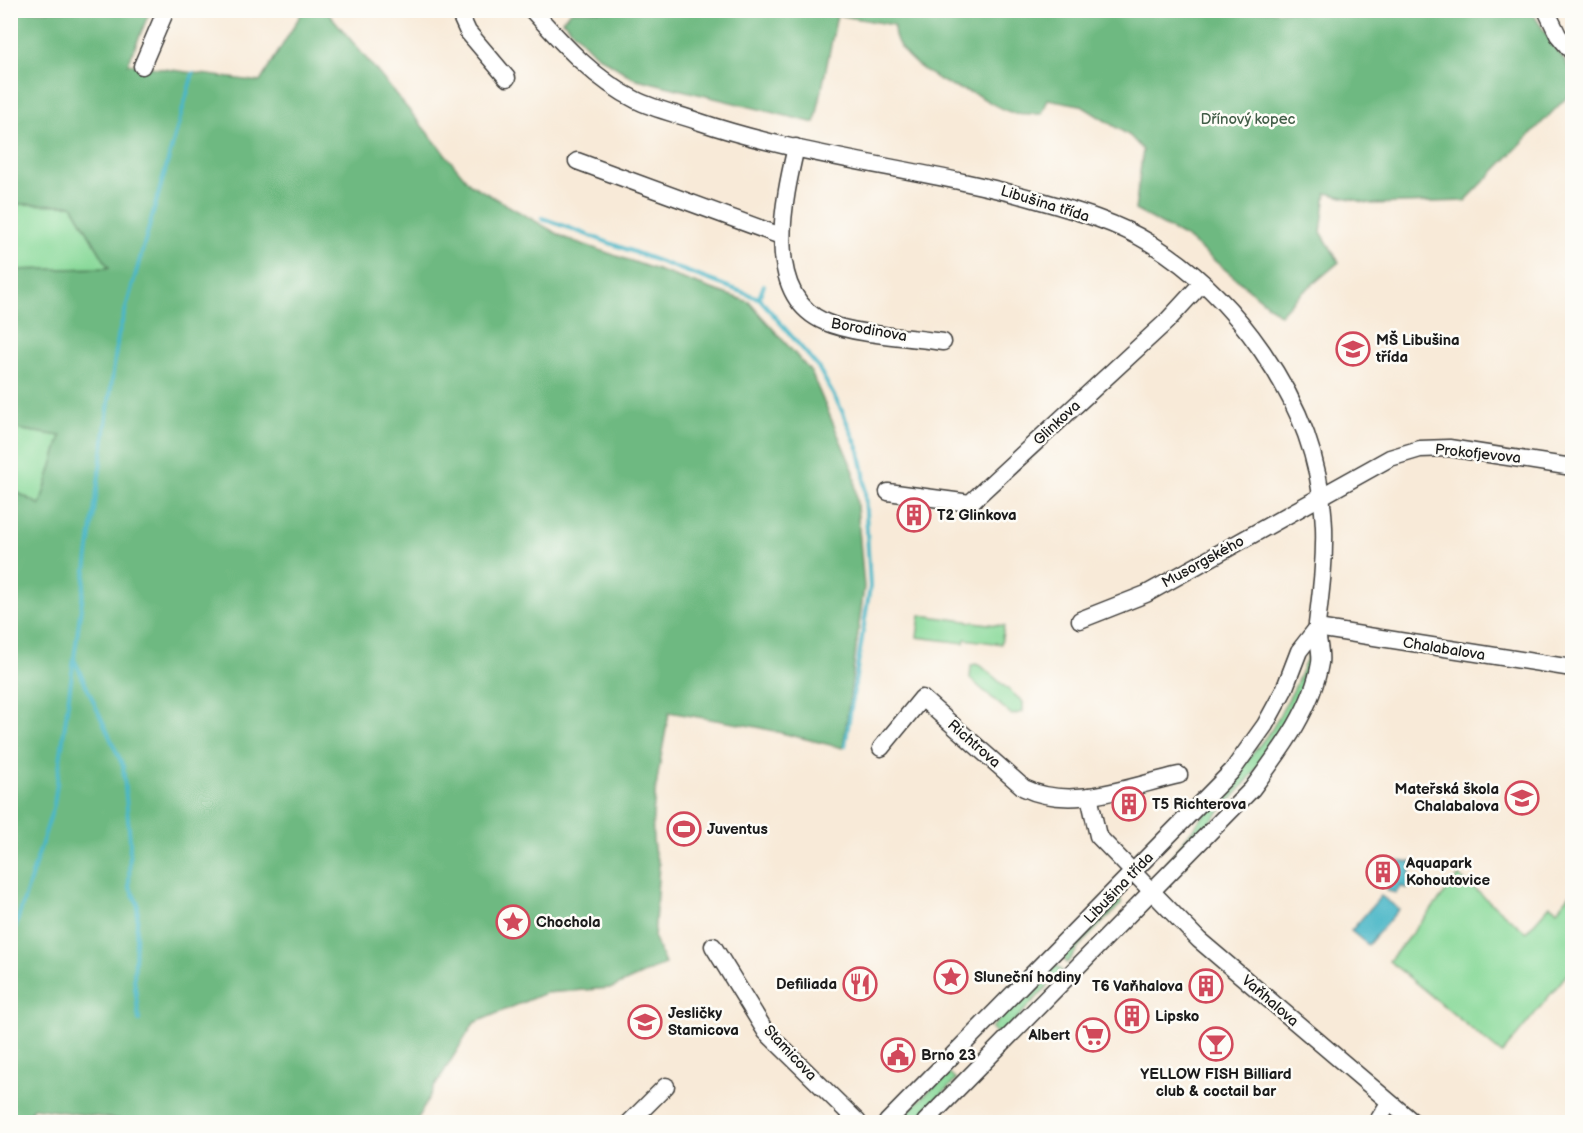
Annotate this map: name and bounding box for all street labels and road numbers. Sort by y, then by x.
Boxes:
street label: Libušina třída [998,181,1092,227]
street label: Borodinova [829,314,909,346]
street label: Glinkova [1029,396,1085,450]
street label: Prokofjevova [1434,440,1522,468]
street label: Musorgského [1158,532,1248,592]
street label: Chalabalova [1401,633,1487,665]
street label: Richtrova [944,716,1004,772]
street label: Libušina třída [1080,848,1158,928]
street label: Vaňhalova [1238,971,1302,1031]
street label: Stamicova [759,1021,821,1085]

